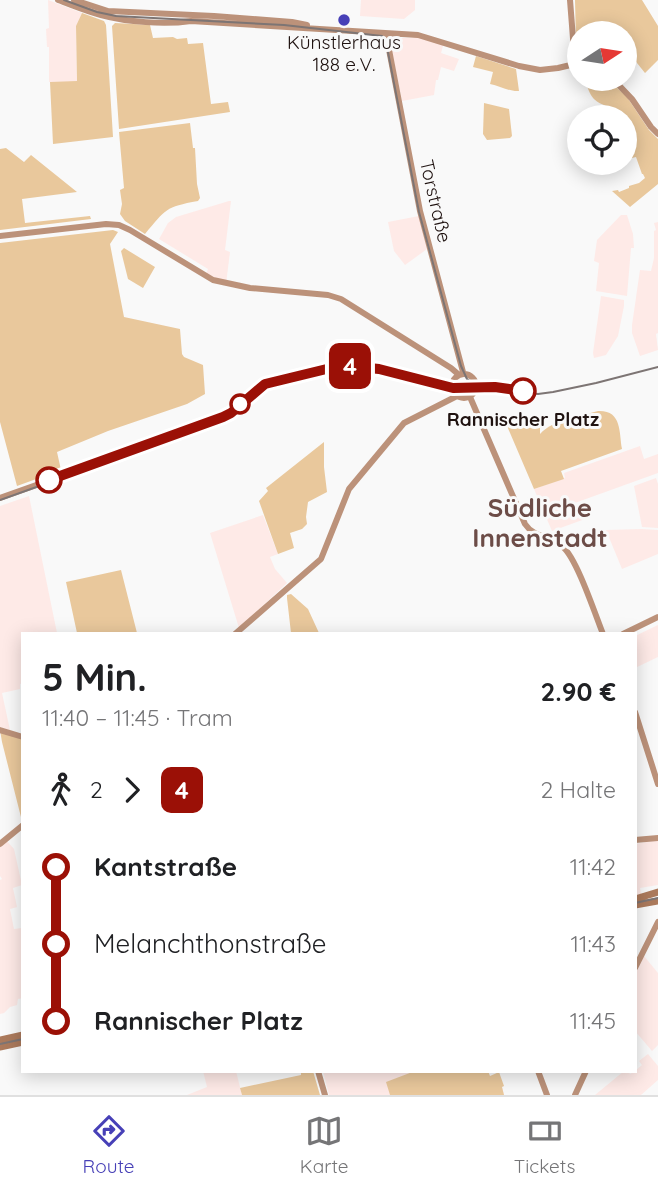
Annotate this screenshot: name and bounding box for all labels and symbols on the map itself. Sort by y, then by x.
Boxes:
marker: Künstlerhaus 188 e.V. [336,12,352,28]
north arrow [567,21,637,91]
place label: Künstlerhaus 188 e.V. [287,30,401,76]
street label: Torstraße [415,157,457,245]
line badge: 4 [327,343,373,389]
marker: Rannischer Platz [510,378,536,404]
unlabelled marker [230,394,250,414]
place label: Rannischer Platz [447,407,599,431]
unlabelled marker [36,467,62,493]
district label: Südliche Innenstadt [472,491,608,554]

